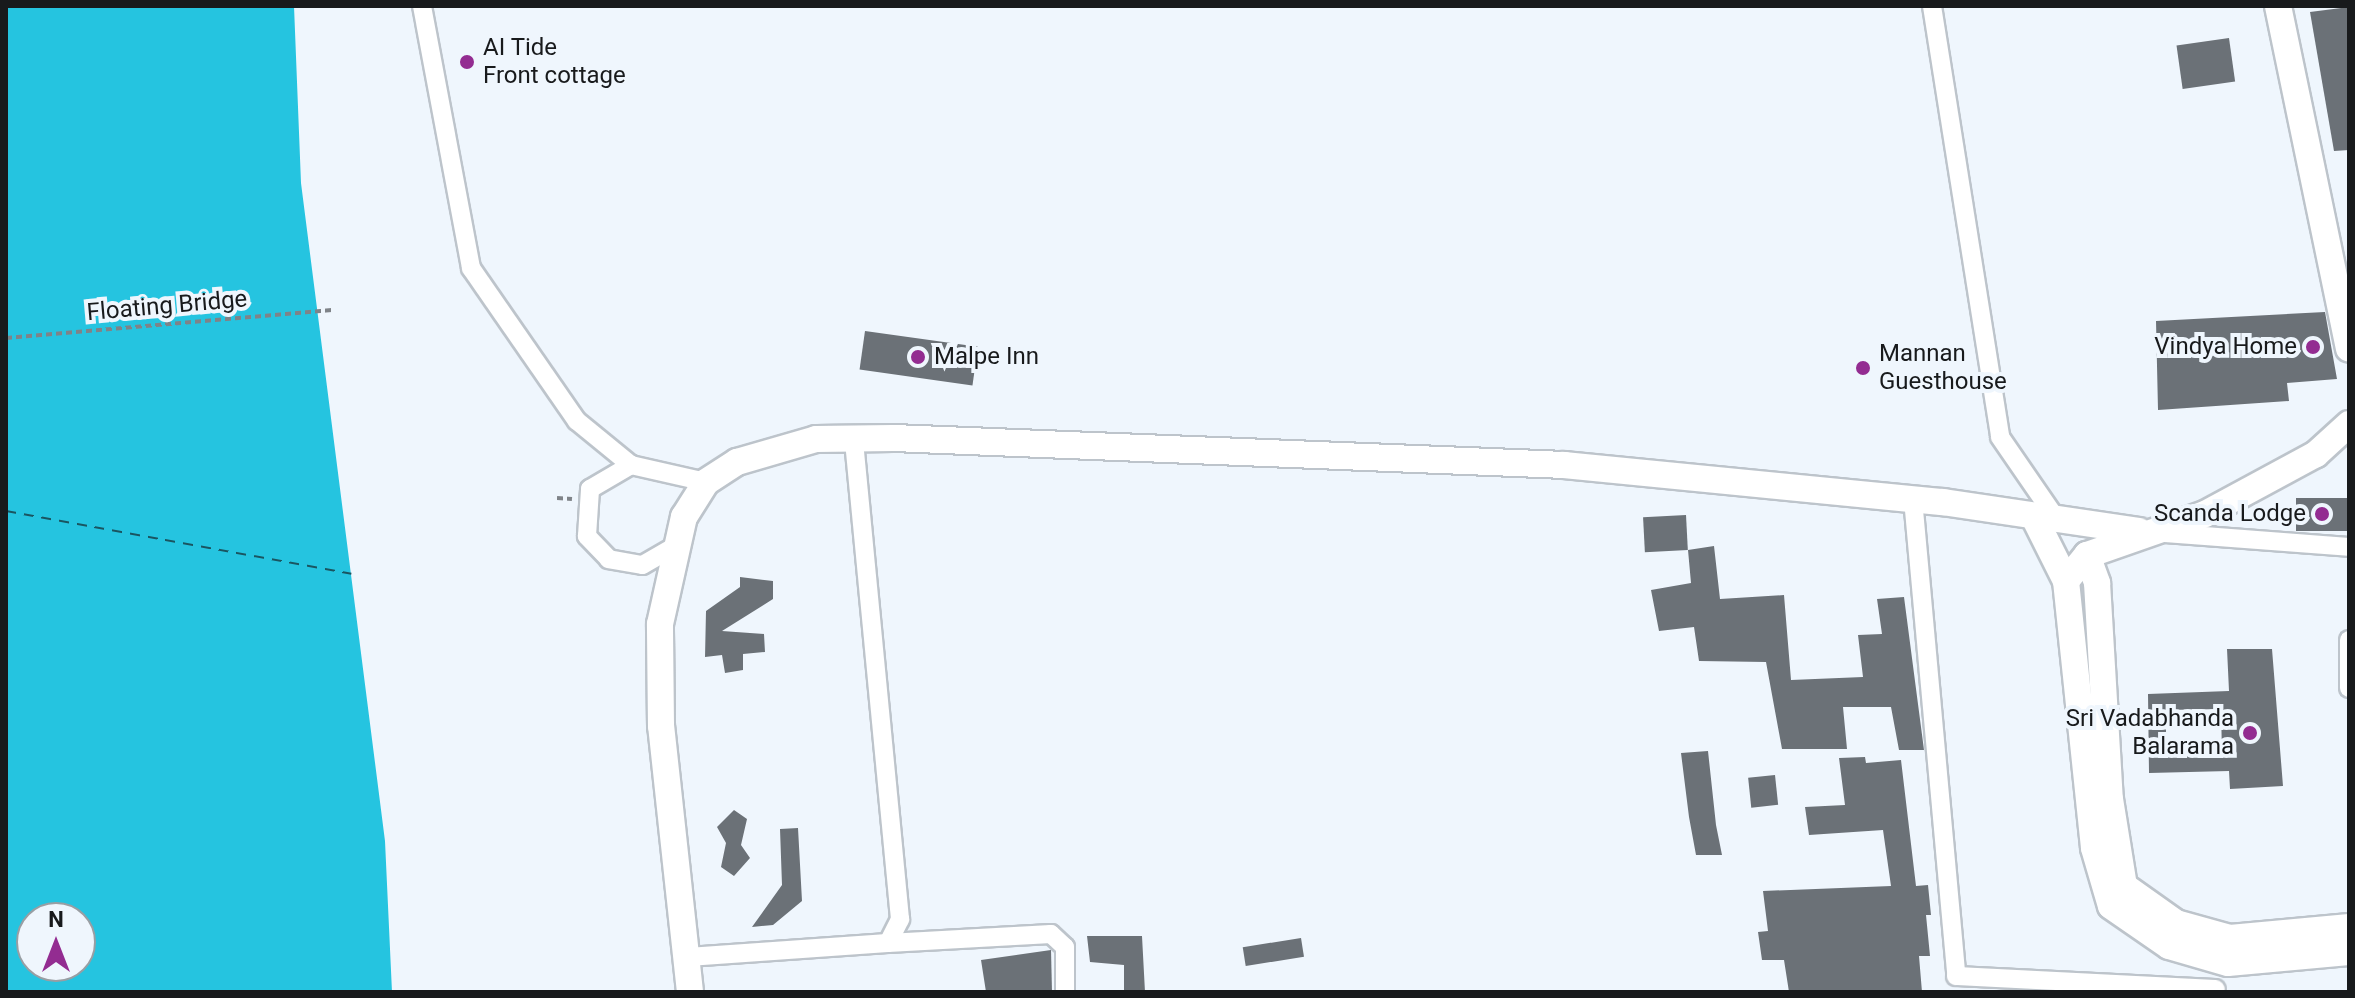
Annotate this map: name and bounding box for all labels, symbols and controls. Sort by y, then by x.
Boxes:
place label: AI Tide Front cottage [483,34,626,90]
marker: AI Tide Front cottage [458,53,476,71]
street label: Floating Bridge [86,285,248,327]
place label: Vindya Home [2154,333,2297,361]
marker: Vindya Home [2304,338,2322,356]
place label: Mannan Guesthouse [1879,340,2007,396]
place label: Malpe Inn [934,343,1039,371]
marker: Malpe Inn [909,348,927,366]
marker: Mannan Guesthouse [1854,359,1872,377]
place label: Scanda Lodge [2154,500,2306,528]
marker: Scanda Lodge [2313,505,2331,523]
place label: Sri Vadabhanda Balarama [2066,705,2234,761]
marker: Sri Vadabhanda Balarama [2241,724,2259,742]
north arrow [16,902,96,982]
text: N [48,907,64,932]

